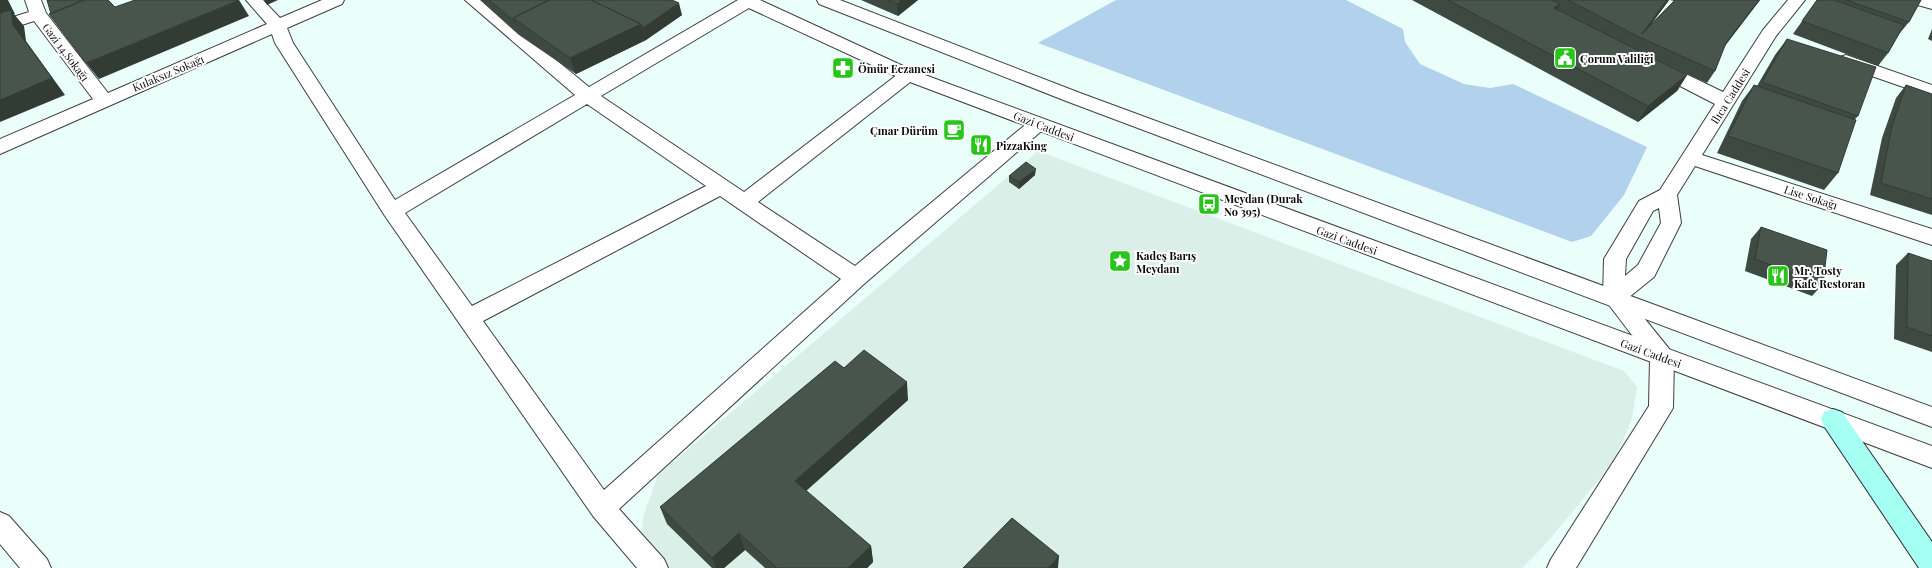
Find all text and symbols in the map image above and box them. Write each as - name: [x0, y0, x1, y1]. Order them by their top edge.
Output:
- street label: Gazi 14.Sokağı: [39, 20, 93, 84]
- public building icon: Çorum Valiliği: [1552, 45, 1578, 71]
- street label: Kulaksız Sokağı: [130, 51, 206, 95]
- place label: Çorum Valiliği: [1580, 51, 1654, 66]
- pharmacy icon: Ömür Eczanesi: [830, 55, 856, 81]
- place label: Ömür Eczanesi: [858, 61, 936, 76]
- street label: Ilıca Caddesi: [1707, 65, 1753, 127]
- street label: Gazi Caddesi: [1011, 108, 1077, 144]
- cafe icon: Çınar Dürüm: [941, 117, 967, 143]
- place label: Çınar Dürüm: [870, 123, 938, 138]
- restaurant icon: PizzaKing: [968, 132, 994, 158]
- place label: PizzaKing: [996, 138, 1048, 153]
- street label: Lise Sokağı: [1782, 181, 1840, 213]
- bus stop icon: Meydan (Durak No 395): [1196, 191, 1222, 217]
- place label: Meydan (Durak No 395): [1224, 191, 1303, 219]
- street label: Gazi Caddesi: [1314, 222, 1380, 258]
- place icon: Kadeş Barış Meydanı: [1107, 248, 1133, 274]
- place label: Kadeş Barış Meydanı: [1136, 248, 1196, 276]
- restaurant icon: Mr. Tosty Kafe Restoran: [1765, 263, 1791, 289]
- place label: Mr. Tosty Kafe Restoran: [1794, 263, 1865, 291]
- street label: Gazi Caddesi: [1618, 335, 1684, 371]

